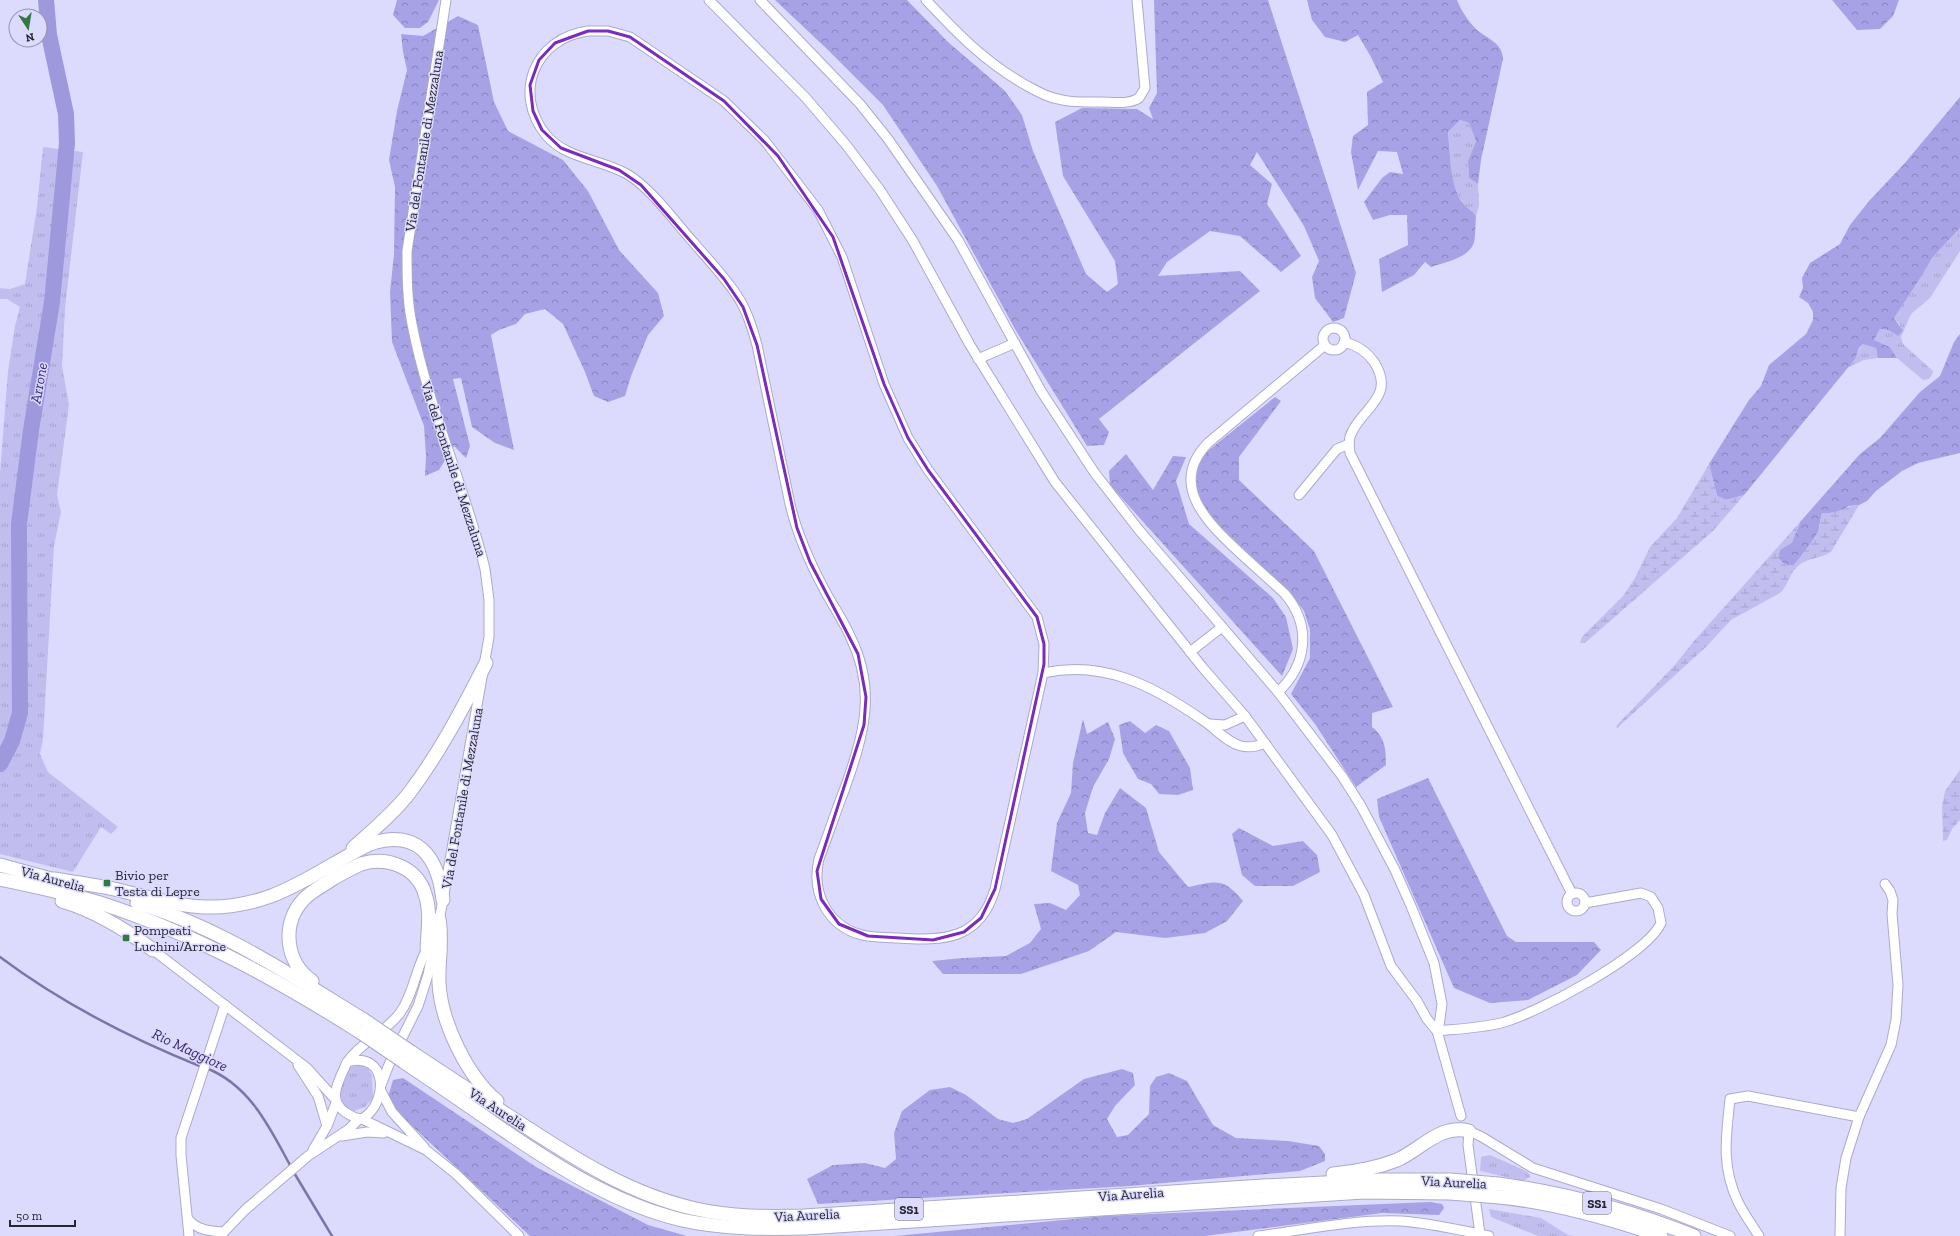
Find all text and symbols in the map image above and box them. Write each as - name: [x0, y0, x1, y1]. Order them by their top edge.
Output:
- north arrow: [8, 8, 48, 48]
- text: N: [24, 30, 35, 45]
- street label: Via del Fontanile di Mezzaluna: [402, 49, 447, 234]
- water label: Arrone: [26, 361, 51, 406]
- street label: Via del Fontanile di Mezzaluna: [417, 378, 490, 559]
- street label: Via del Fontanile di Mezzaluna: [438, 706, 487, 891]
- street label: Via Aurelia: [18, 862, 87, 896]
- place label: Bivio per Testa di Lepre: [115, 867, 200, 900]
- marker: Bivio per Testa di Lepre: [102, 878, 112, 888]
- place label: Pompeati Luchini/Arrone: [134, 922, 227, 955]
- marker: Pompeati Luchini/Arrone: [121, 933, 131, 943]
- water label: Rio Maggiore: [149, 1025, 231, 1075]
- street label: Via Aurelia: [465, 1084, 530, 1135]
- street label: Via Aurelia: [1420, 1172, 1487, 1193]
- street label: Via Aurelia: [1097, 1184, 1165, 1205]
- road number: SS1: [1583, 1192, 1611, 1214]
- road number: SS1: [895, 1198, 923, 1220]
- scale bar: [10, 1202, 75, 1228]
- street label: Via Aurelia: [773, 1205, 841, 1226]
- text: 50 m: [16, 1209, 43, 1223]

